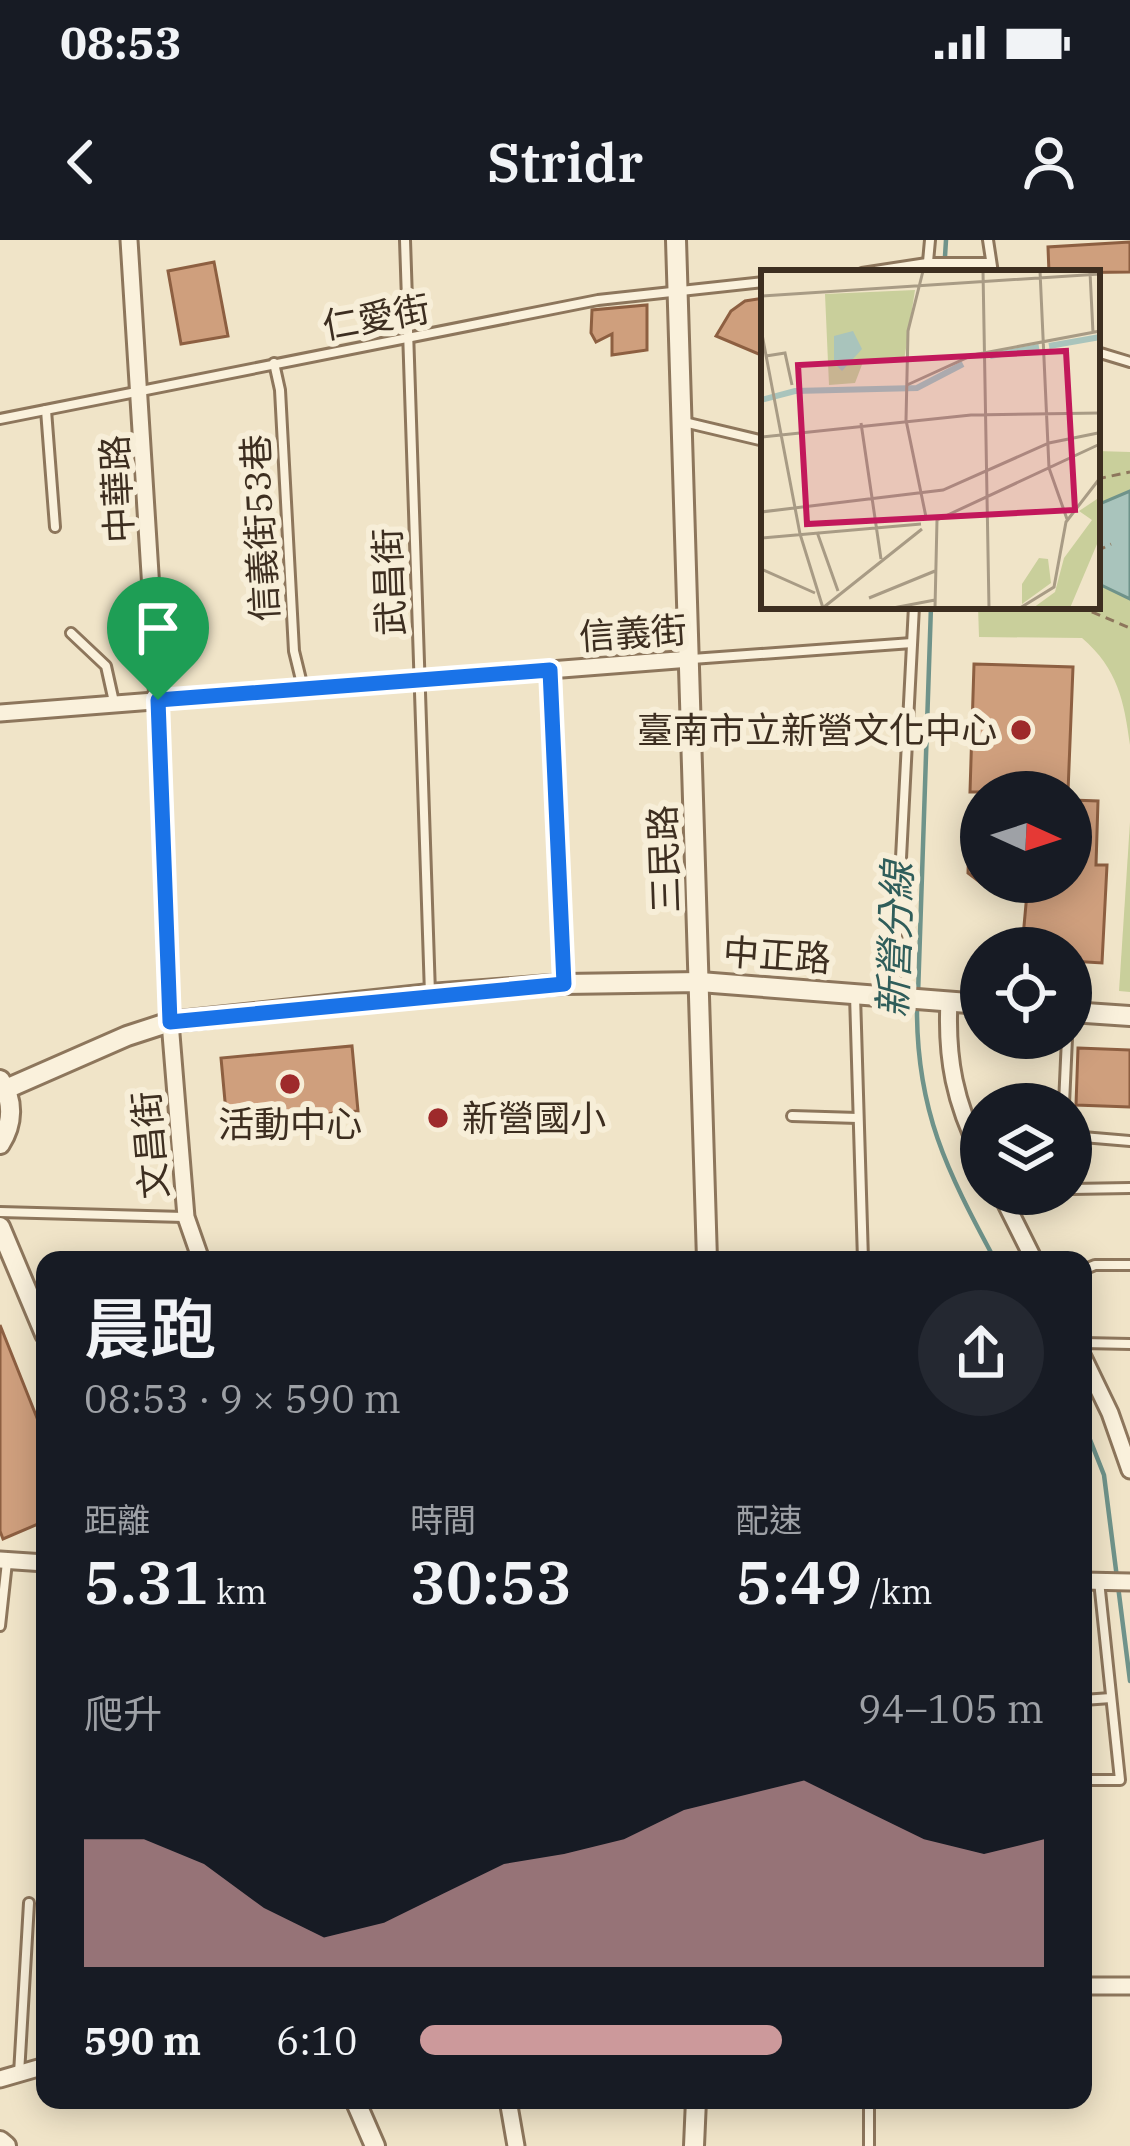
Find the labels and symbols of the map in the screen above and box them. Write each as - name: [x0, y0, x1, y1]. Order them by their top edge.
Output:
- inset map: [761, 270, 1100, 609]
- street label: 仁愛街: [319, 284, 433, 349]
- street label: 信義街53巷: [231, 433, 288, 623]
- street label: 中華路: [90, 434, 143, 544]
- street label: 武昌街: [363, 527, 414, 637]
- pin: [107, 577, 209, 700]
- street label: 信義街: [577, 605, 688, 660]
- place label: 臺南市立新營文化中心: [637, 706, 997, 753]
- marker: 臺南市立新營文化中心: [1008, 717, 1034, 743]
- north arrow: [960, 771, 1092, 903]
- street label: 三民路: [638, 804, 689, 914]
- water label: 新營分線: [866, 857, 923, 1019]
- street label: 中正路: [722, 927, 833, 982]
- marker: 活動中心: [277, 1071, 303, 1097]
- street label: 文昌街: [121, 1089, 178, 1201]
- place label: 新營國小: [462, 1094, 606, 1141]
- place label: 活動中心: [218, 1100, 362, 1147]
- marker: 新營國小: [425, 1105, 451, 1131]

